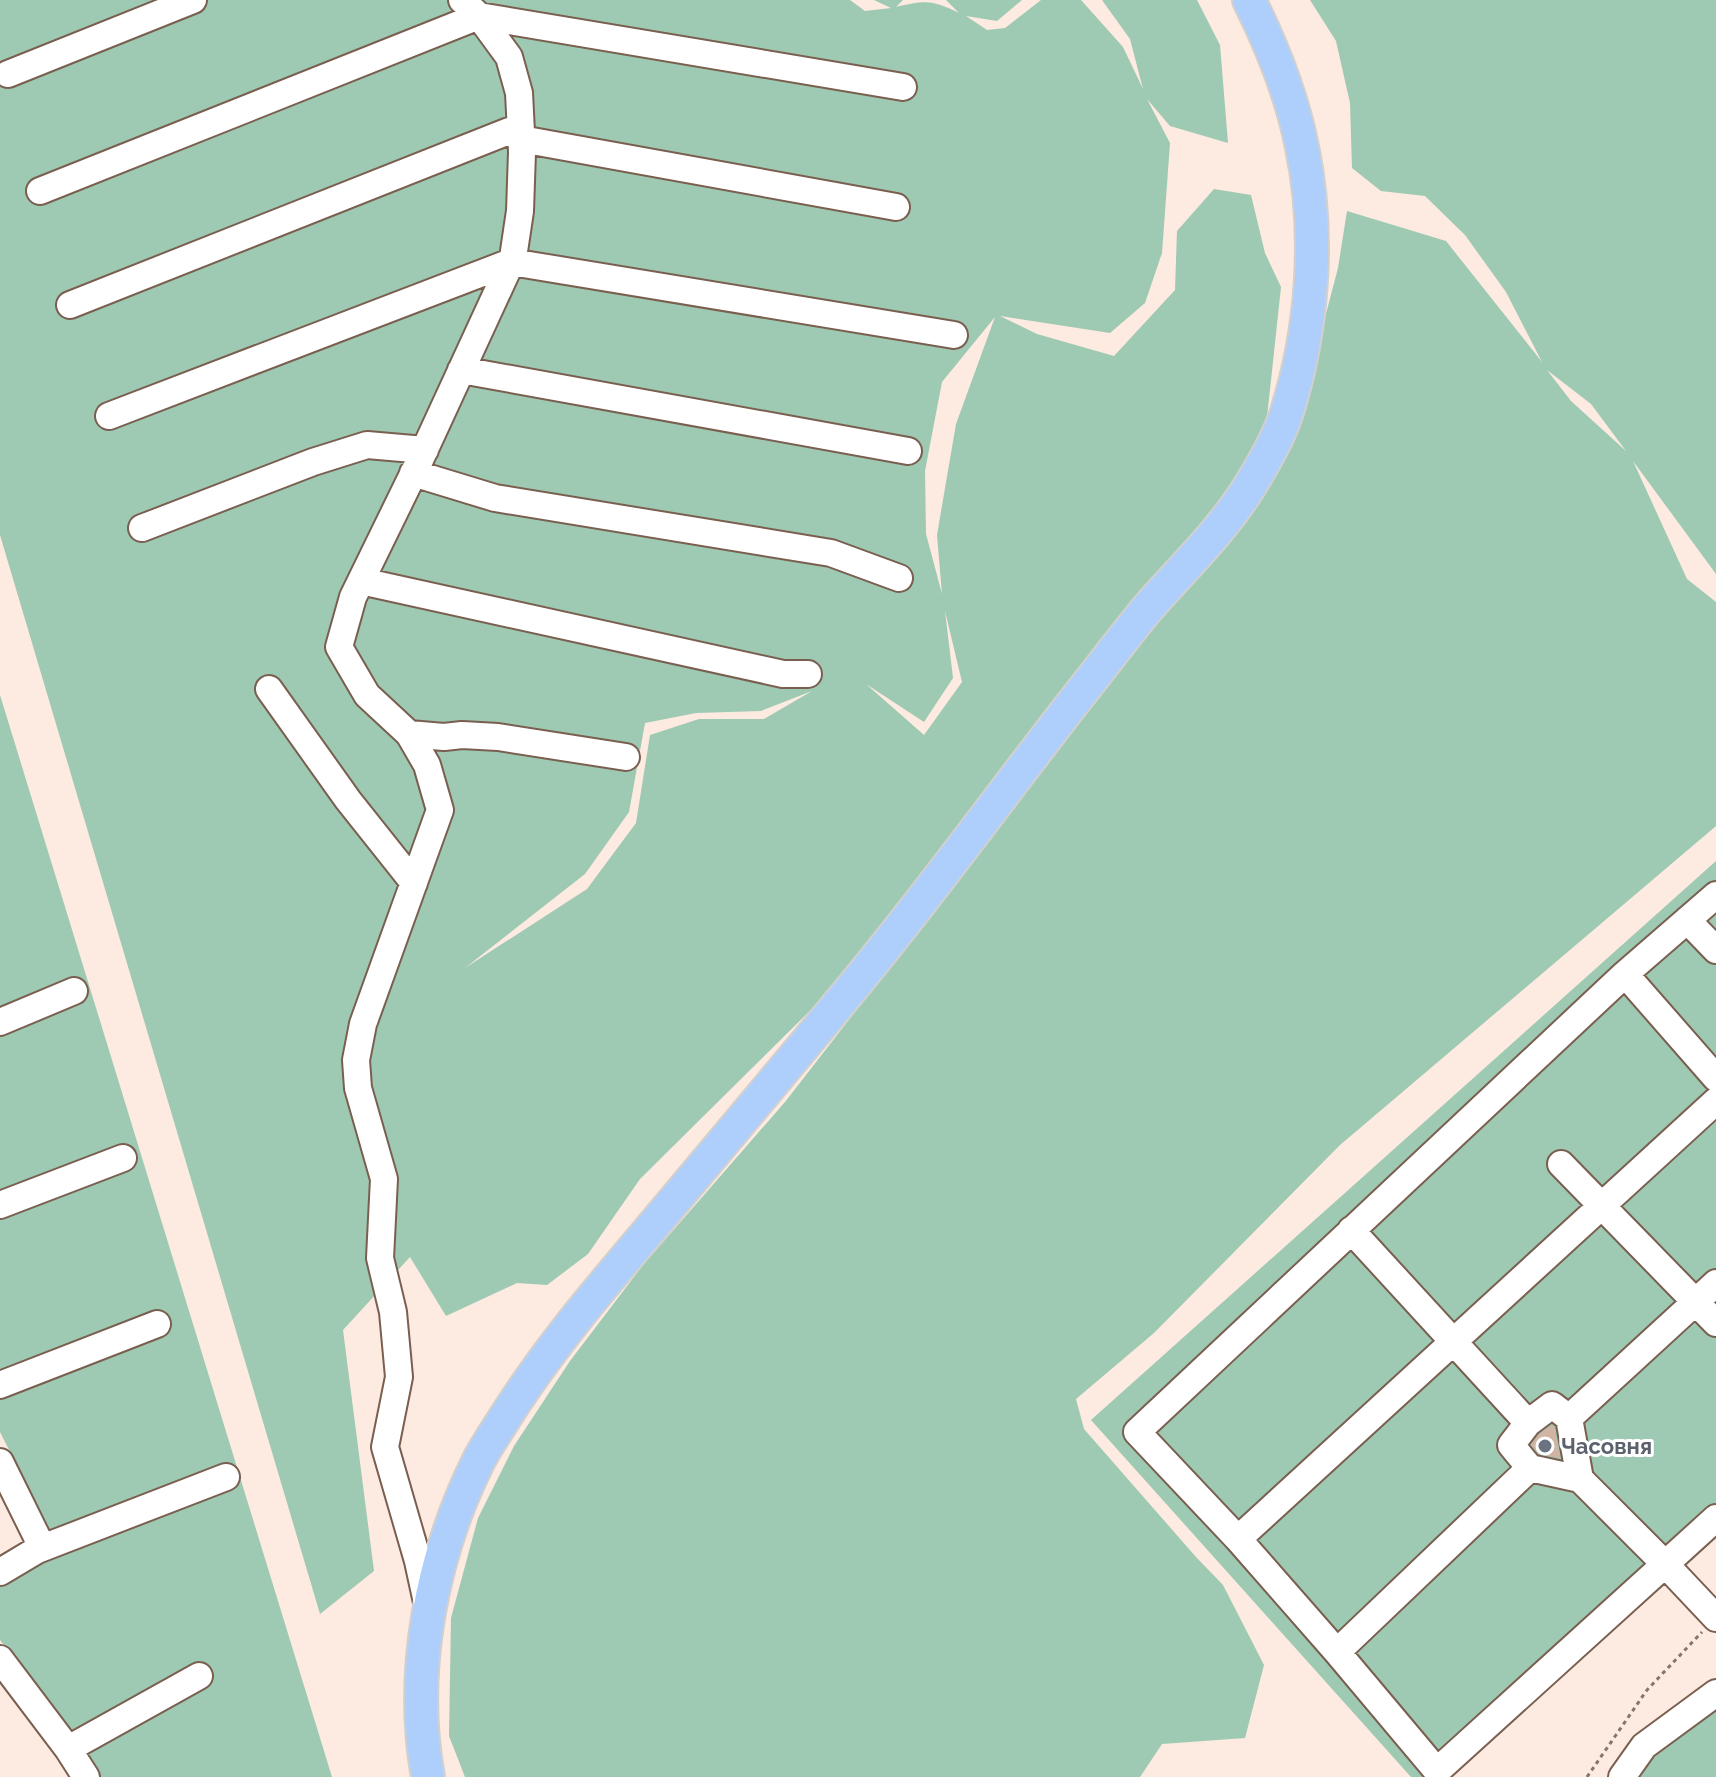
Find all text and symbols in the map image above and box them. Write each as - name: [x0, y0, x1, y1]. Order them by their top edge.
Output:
- place label: Часовня: [1561, 1433, 1652, 1459]
- marker: Часовня: [1536, 1437, 1554, 1455]

